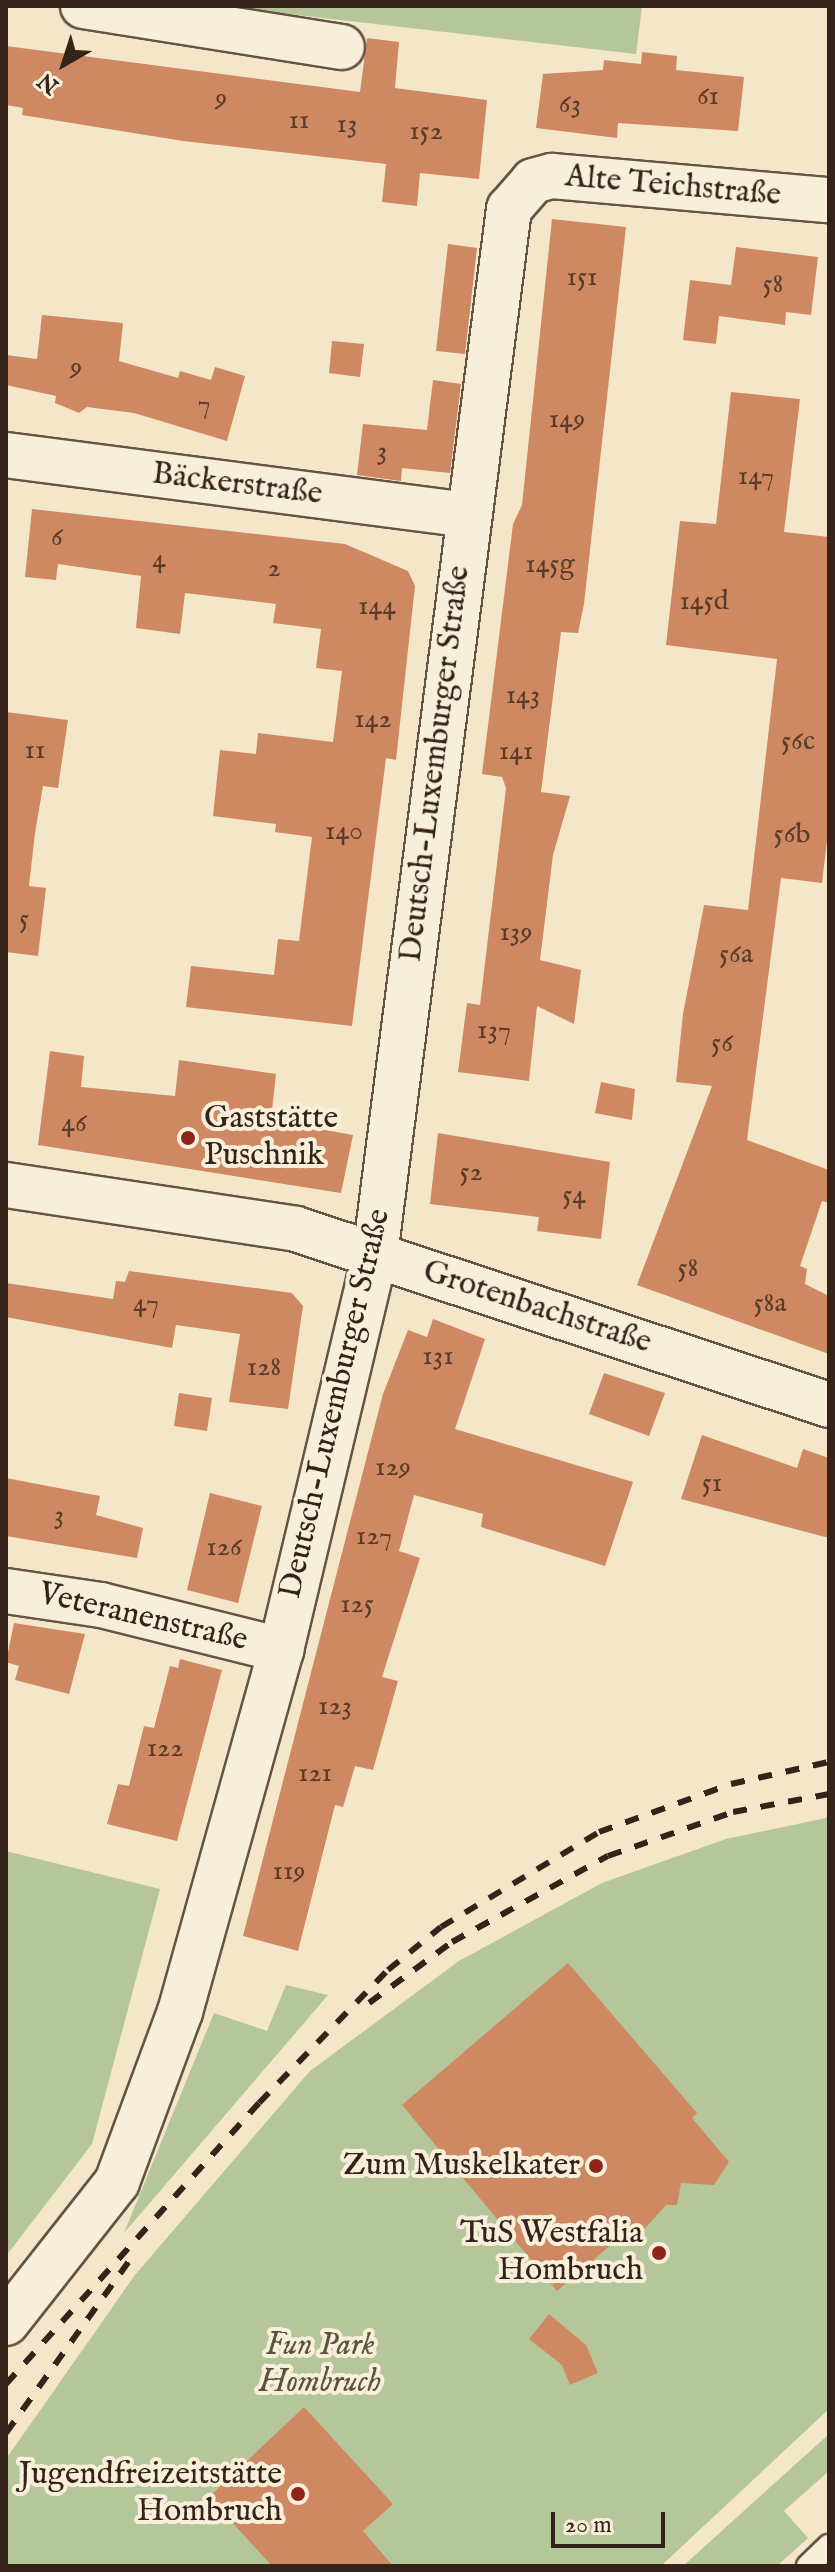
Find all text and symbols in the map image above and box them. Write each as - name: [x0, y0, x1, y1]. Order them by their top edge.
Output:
- north arrow: [24, 24, 104, 104]
- text: N: [33, 66, 65, 100]
- house number: 61: [697, 80, 719, 114]
- house number: 9: [215, 82, 227, 116]
- house number: 63: [559, 88, 581, 122]
- house number: 11: [289, 104, 309, 138]
- house number: 13: [337, 108, 357, 142]
- house number: 152: [409, 115, 443, 149]
- street label: Alte Teichstraße: [564, 158, 782, 216]
- house number: 151: [566, 261, 598, 295]
- house number: 58: [762, 268, 784, 302]
- house number: 9: [70, 351, 82, 385]
- house number: 7: [197, 388, 211, 422]
- house number: 149: [549, 403, 585, 437]
- house number: 3: [377, 435, 387, 469]
- street label: Bäckerstraße: [150, 456, 324, 514]
- house number: 147: [738, 460, 774, 494]
- house number: 6: [51, 521, 63, 555]
- house number: 4: [152, 543, 166, 577]
- house number: 145g: [525, 548, 575, 582]
- house number: 2: [267, 552, 281, 586]
- street label: Deutsch-Luxemburger Straße: [393, 564, 479, 964]
- house number: 145d: [679, 585, 729, 619]
- house number: 144: [358, 590, 396, 624]
- house number: 143: [506, 679, 540, 713]
- house number: 142: [354, 703, 392, 737]
- house number: 56c: [781, 725, 815, 759]
- house number: 11: [25, 734, 45, 768]
- house number: 141: [499, 735, 533, 769]
- house number: 140: [325, 815, 363, 849]
- house number: 56b: [774, 818, 810, 852]
- house number: 5: [19, 903, 29, 937]
- house number: 139: [499, 916, 533, 950]
- house number: 56a: [719, 938, 753, 972]
- house number: 137: [477, 1014, 511, 1048]
- house number: 56: [711, 1027, 733, 1061]
- place label: Gaststätte Puschnik: [204, 1101, 338, 1176]
- house number: 46: [61, 1107, 87, 1141]
- marker: Gaststätte Puschnik: [179, 1129, 197, 1147]
- house number: 52: [459, 1156, 483, 1190]
- house number: 54: [562, 1179, 586, 1213]
- street label: Deutsch-Luxemburger Straße: [272, 1205, 400, 1603]
- house number: 58: [677, 1252, 699, 1286]
- street label: Grotenbachstraße: [418, 1253, 656, 1363]
- house number: 47: [133, 1287, 159, 1321]
- house number: 58a: [753, 1287, 787, 1321]
- house number: 131: [422, 1340, 454, 1374]
- house number: 128: [247, 1351, 281, 1385]
- house number: 129: [375, 1451, 411, 1485]
- house number: 51: [702, 1467, 722, 1501]
- house number: 3: [54, 1499, 64, 1533]
- house number: 127: [356, 1520, 392, 1554]
- house number: 126: [206, 1531, 242, 1565]
- street label: Veteranenstraße: [35, 1575, 251, 1661]
- house number: 125: [340, 1588, 374, 1622]
- house number: 123: [318, 1690, 352, 1724]
- house number: 122: [147, 1732, 183, 1766]
- house number: 121: [298, 1757, 332, 1791]
- house number: 119: [272, 1855, 306, 1889]
- place label: Zum Muskelkater: [343, 2147, 580, 2185]
- marker: Zum Muskelkater: [587, 2157, 605, 2175]
- place label: TuS Westfalia Hombruch: [460, 2216, 643, 2291]
- marker: TuS Westfalia Hombruch: [650, 2244, 668, 2262]
- park label: Fun Park Hombruch: [259, 2328, 381, 2403]
- place label: Jugendfreizeitstätte Hombruch: [19, 2457, 282, 2532]
- marker: Jugendfreizeitstätte Hombruch: [289, 2485, 307, 2503]
- scale bar: [555, 2496, 669, 2546]
- text: 20 m: [565, 2510, 612, 2541]

